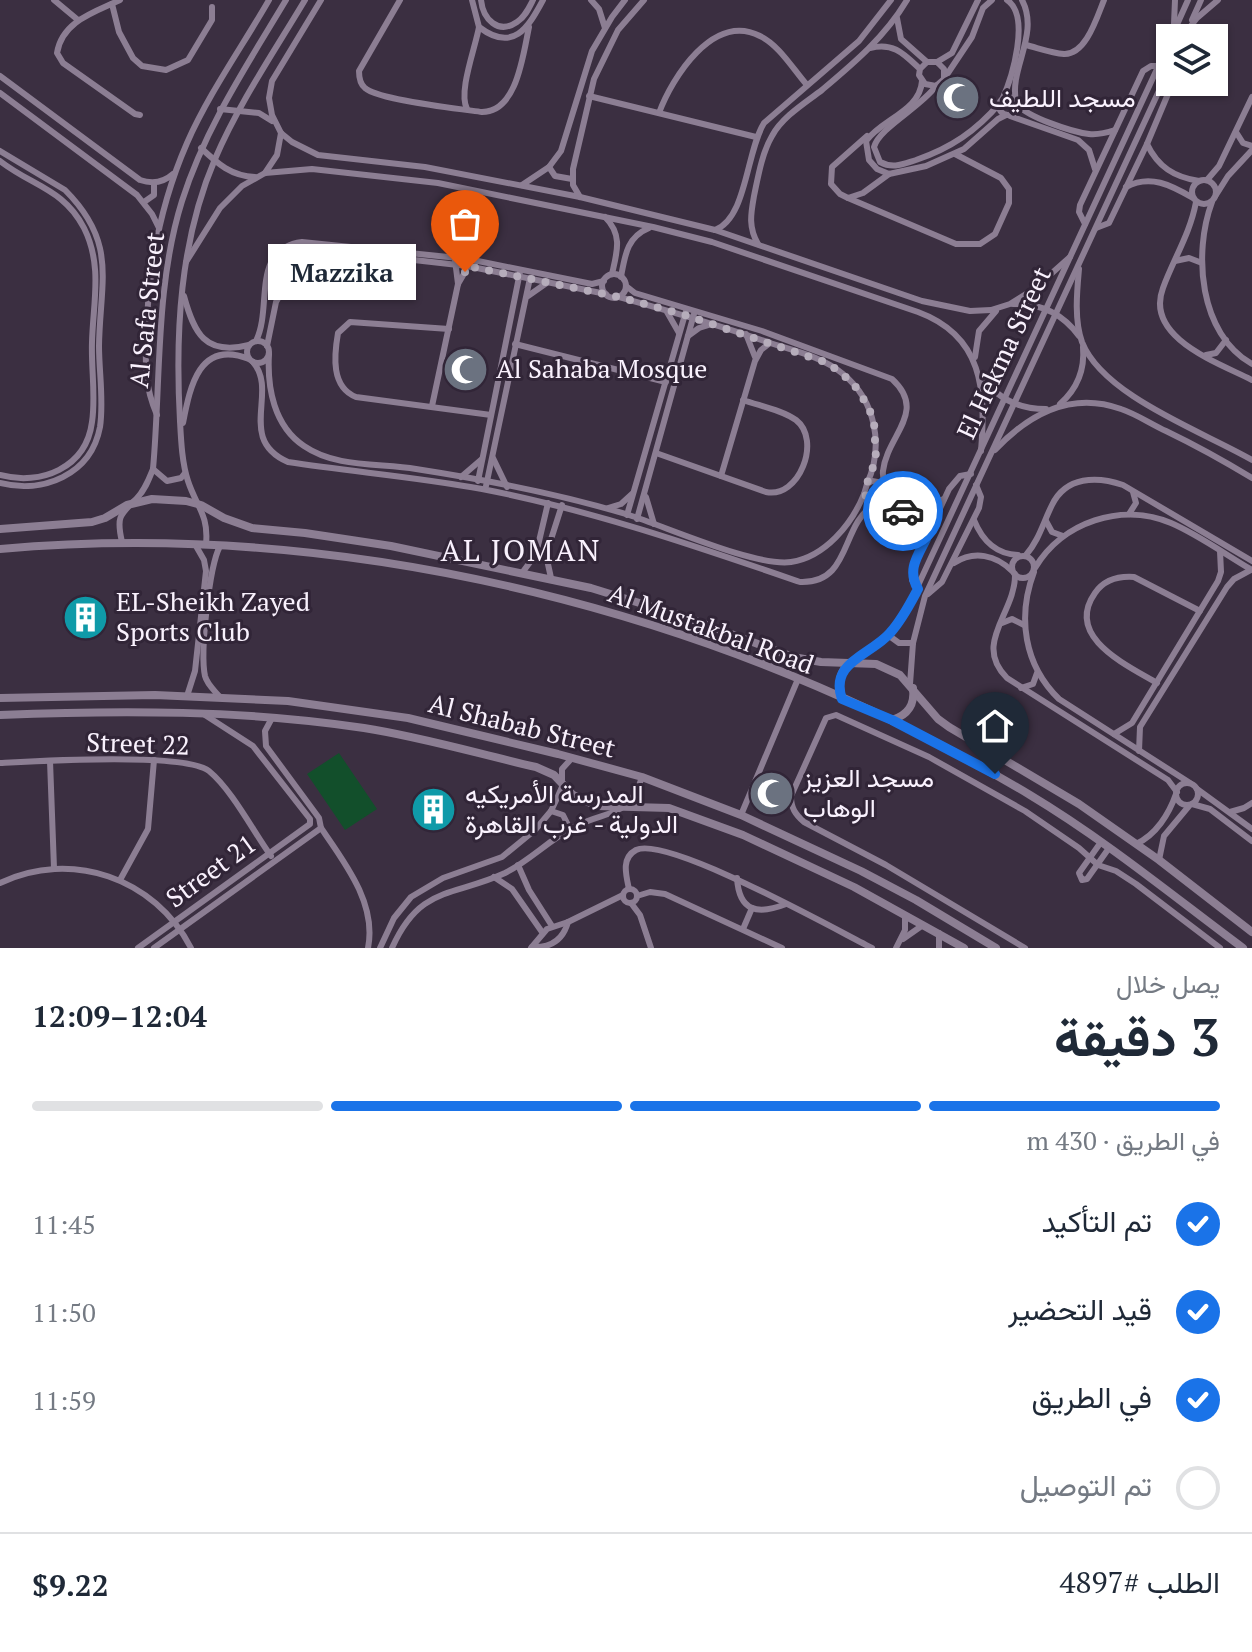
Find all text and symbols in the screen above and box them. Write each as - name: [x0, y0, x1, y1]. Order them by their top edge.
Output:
- map controls: [1156, 24, 1228, 96]
- button: layers: [1156, 24, 1228, 96]
- mosque icon: مسجد اللطيف: [934, 74, 982, 122]
- place label: مسجد اللطيف: [989, 80, 1136, 114]
- pin: [431, 190, 499, 272]
- icon: bag: [443, 202, 487, 246]
- street label: Al Safa Street: [121, 230, 171, 390]
- callout: Mazzika: [269, 244, 417, 300]
- text: Mazzika: [290, 255, 394, 289]
- street label: El Hekma Street: [948, 261, 1058, 444]
- mosque icon: Al Sahaba Mosque: [441, 345, 489, 393]
- place label: Al Sahaba Mosque: [496, 351, 707, 385]
- courier: [863, 471, 943, 551]
- icon: car: [881, 489, 925, 533]
- district label: AL JOMAN: [440, 530, 602, 570]
- street label: Al Mustakbal Road: [604, 575, 819, 681]
- place label: EL-Sheikh Zayed Sports Club: [116, 584, 310, 648]
- building icon: EL-Sheikh Zayed Sports Club: [61, 593, 109, 641]
- street label: Al Shabab Street: [425, 685, 620, 765]
- pin: [961, 692, 1029, 774]
- icon: home: [973, 704, 1017, 748]
- street label: Street 22: [86, 724, 190, 762]
- place label: مسجد العزيز الوهاب: [802, 760, 934, 824]
- mosque icon: مسجد العزيز الوهاب: [748, 769, 796, 817]
- place label: المدرسة الأمريكيه الدولية - غرب القاهرة: [465, 776, 678, 840]
- building icon: المدرسة الأمريكيه الدولية - غرب القاهرة: [410, 785, 458, 833]
- street label: Street 21: [159, 826, 262, 914]
- text: يصل خلال: [1116, 966, 1220, 1000]
- text: 12:04–12:09: [32, 996, 207, 1036]
- text: 3 دقيقة: [1054, 1002, 1220, 1071]
- text: في الطريق · 430 m: [1026, 1123, 1220, 1157]
- text: تم التأكيد: [1041, 1201, 1152, 1241]
- icon: check: [1176, 1202, 1220, 1246]
- text: 11:45: [32, 1207, 96, 1241]
- text: قيد التحضير: [1008, 1289, 1152, 1329]
- icon: check: [1176, 1290, 1220, 1334]
- text: 11:50: [32, 1295, 96, 1329]
- text: في الطريق: [1032, 1377, 1152, 1417]
- icon: check: [1176, 1378, 1220, 1422]
- text: 11:59: [32, 1383, 96, 1417]
- text: تم التوصيل: [1020, 1465, 1152, 1505]
- text: الطلب #4897: [1059, 1562, 1220, 1602]
- text: $9.22: [32, 1565, 109, 1605]

